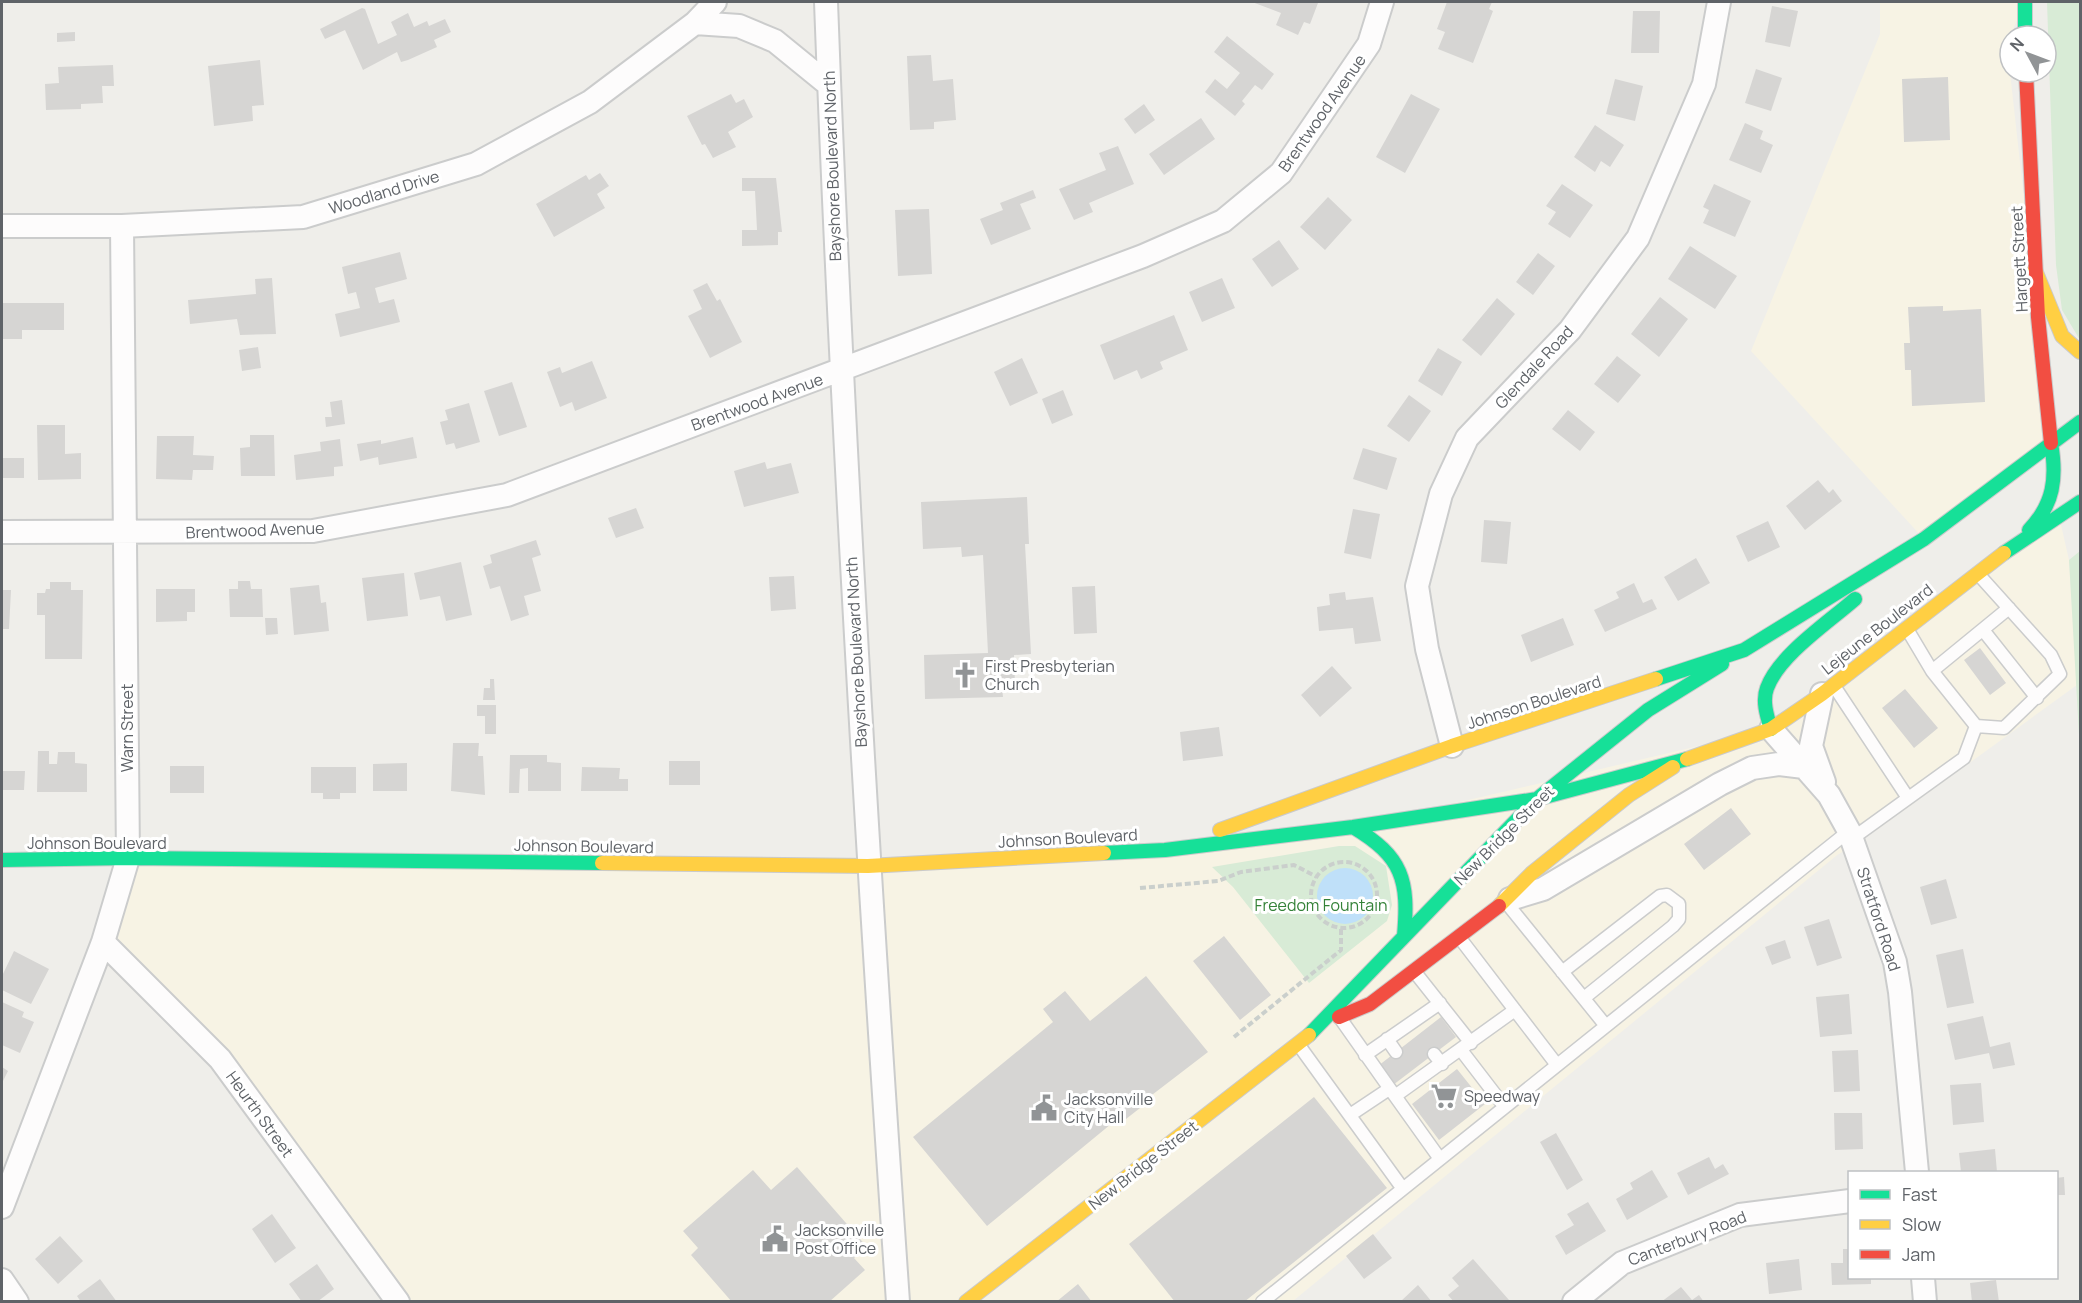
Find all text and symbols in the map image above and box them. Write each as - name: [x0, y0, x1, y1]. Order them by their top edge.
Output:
- north arrow: [1998, 24, 2058, 84]
- text: N: [2005, 33, 2029, 56]
- street label: Brentwood Avenue: [1273, 50, 1371, 176]
- street label: Bayshore Boulevard North: [818, 70, 846, 262]
- street label: Woodland Drive: [326, 165, 442, 219]
- street label: Hargett Street: [2005, 205, 2033, 313]
- street label: Glendale Road: [1490, 321, 1578, 413]
- street label: Brentwood Avenue: [688, 368, 826, 436]
- street label: Brentwood Avenue: [185, 517, 325, 543]
- street label: Bayshore Boulevard North: [840, 556, 872, 748]
- street label: Lejeune Boulevard: [1817, 579, 1937, 679]
- place label: First Presbyterian Church: [985, 655, 1115, 695]
- church icon: First Presbyterian Church: [950, 660, 980, 690]
- street label: Johnson Boulevard: [1464, 670, 1604, 734]
- street label: Warn Street: [116, 684, 138, 772]
- street label: New Bridge Street: [1449, 780, 1559, 890]
- street label: Johnson Boulevard: [998, 823, 1138, 853]
- street label: Johnson Boulevard: [27, 832, 167, 854]
- street label: Johnson Boulevard: [514, 834, 654, 858]
- street label: Stratford Road: [1852, 864, 1906, 974]
- park label: Freedom Fountain: [1255, 894, 1387, 916]
- street label: Heurth Street: [221, 1066, 299, 1162]
- supermarket icon: Speedway: [1429, 1081, 1459, 1111]
- place label: Speedway: [1464, 1085, 1541, 1107]
- place label: Jacksonville City Hall: [1064, 1088, 1153, 1128]
- public building icon: Jacksonville City Hall: [1029, 1093, 1059, 1123]
- street label: New Bridge Street: [1084, 1115, 1202, 1215]
- legend: [1848, 1171, 2058, 1279]
- text: Fast: [1902, 1182, 1937, 1206]
- street label: Canterbury Road: [1625, 1205, 1749, 1271]
- text: Slow: [1902, 1212, 1942, 1236]
- place label: Jacksonville Post Office: [795, 1219, 884, 1259]
- public building icon: Jacksonville Post Office: [760, 1224, 790, 1254]
- text: Jam: [1902, 1242, 1936, 1266]

